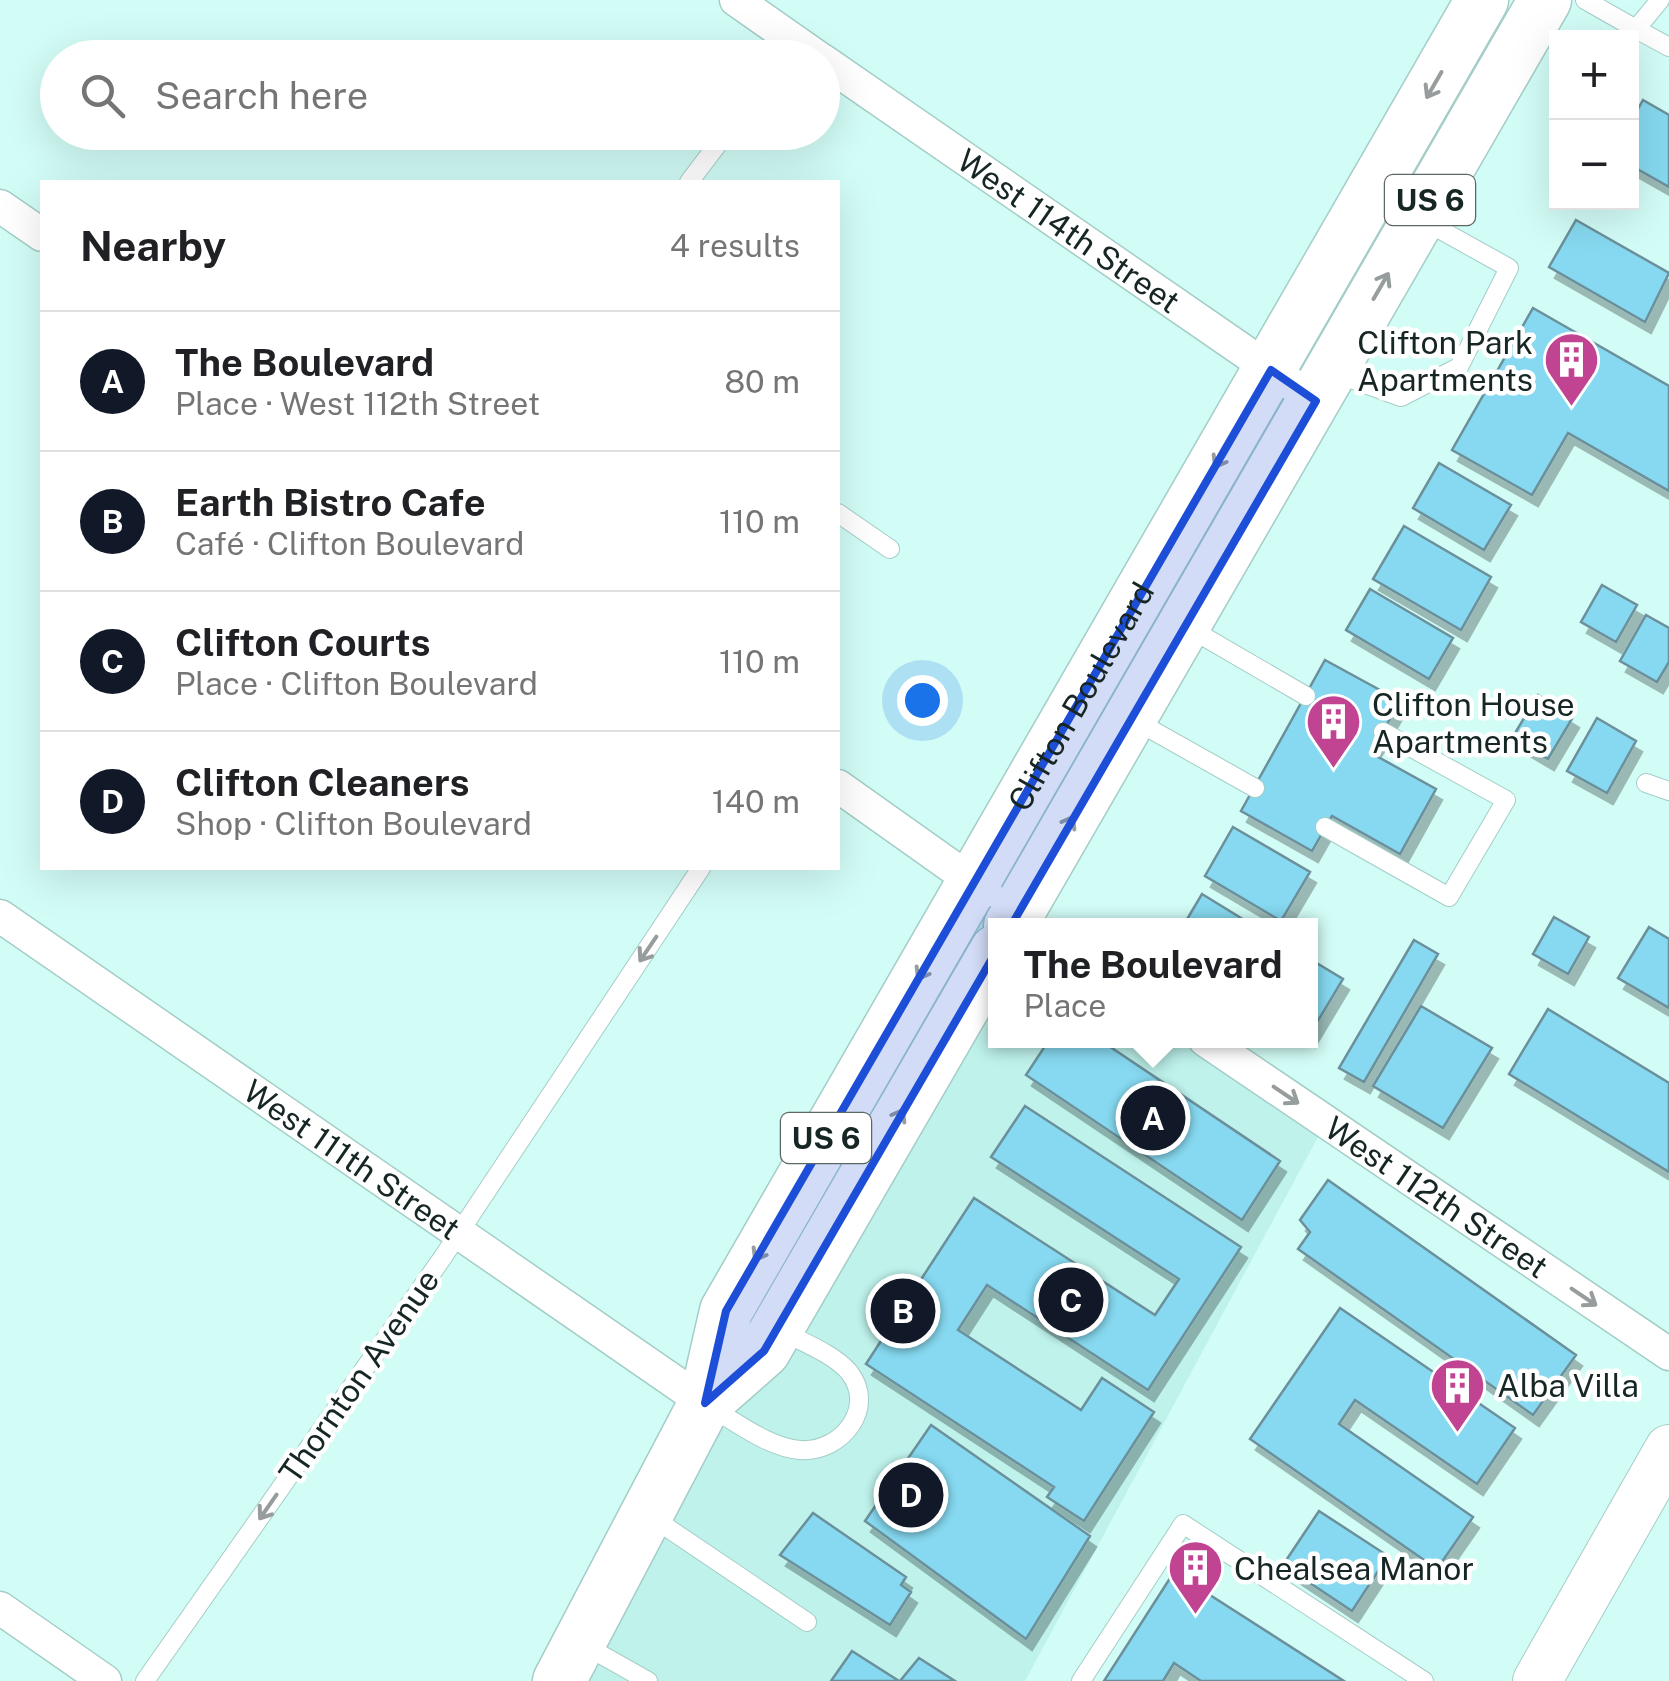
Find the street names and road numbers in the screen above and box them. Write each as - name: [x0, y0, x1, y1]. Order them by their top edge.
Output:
- street label: West 114th Street: [951, 141, 1187, 320]
- road number: US 6: [1385, 175, 1475, 225]
- street label: Clifton Boulevard: [1000, 575, 1161, 817]
- street label: West 111th Street: [237, 1072, 467, 1247]
- street label: West 112th Street: [1319, 1109, 1555, 1285]
- road number: US 6: [781, 1113, 871, 1163]
- street label: Thornton Avenue: [272, 1262, 446, 1490]

